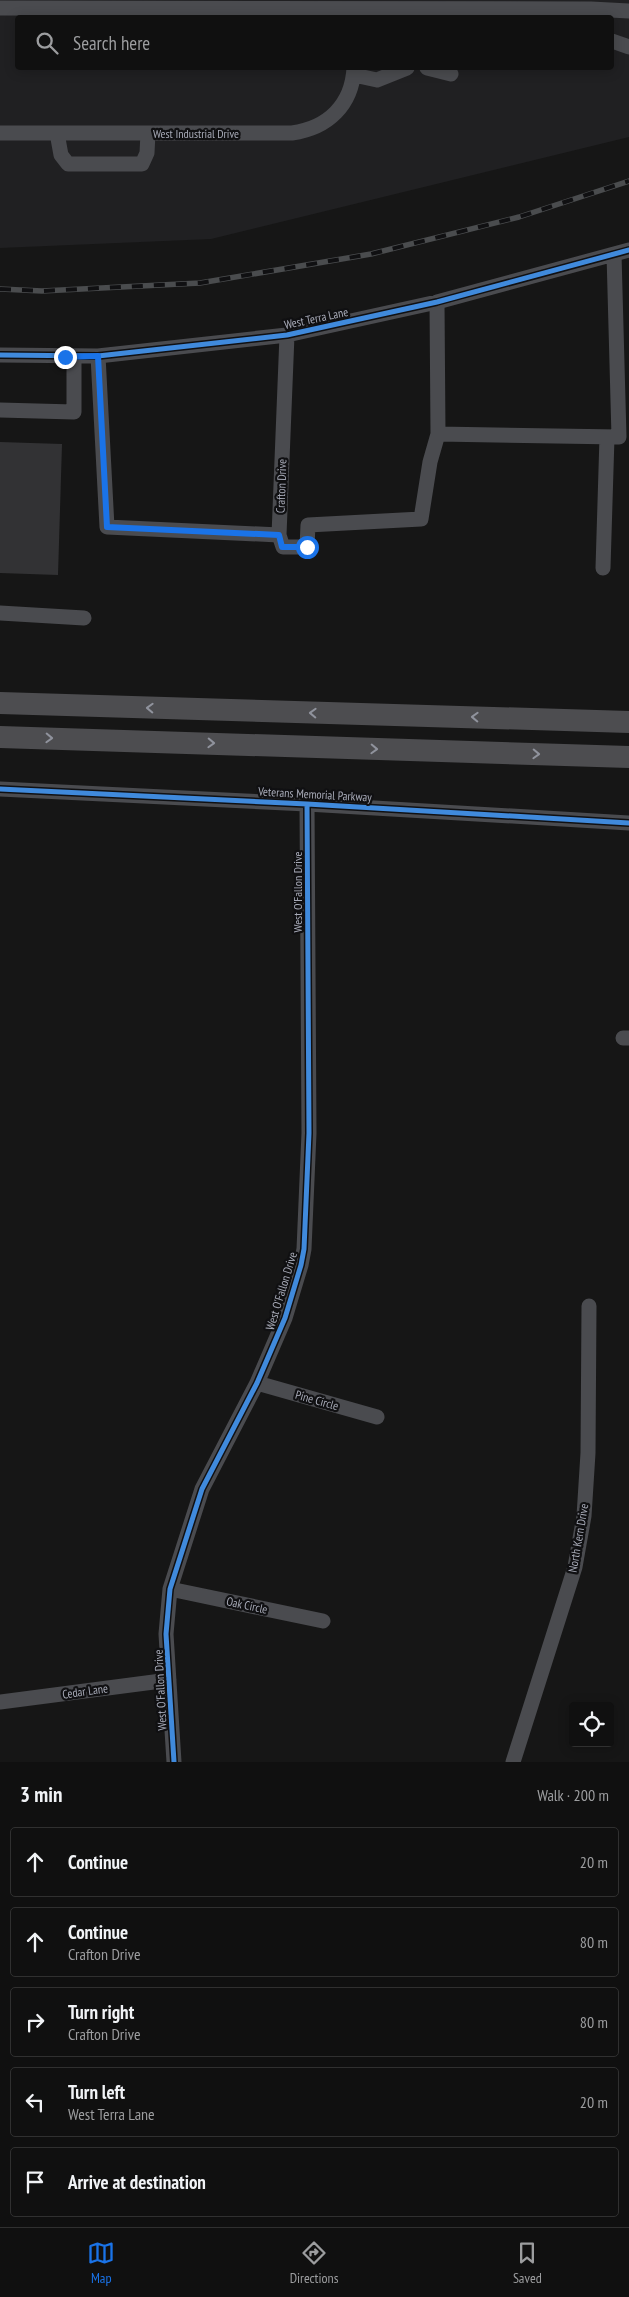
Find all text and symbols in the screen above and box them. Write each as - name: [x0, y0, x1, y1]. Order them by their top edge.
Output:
- search box: [15, 15, 614, 70]
- icon: search: [33, 29, 61, 57]
- text: Search here: [73, 31, 150, 55]
- street label: West Industrial Drive: [153, 126, 239, 141]
- street label: West Terra Lane: [283, 304, 349, 332]
- route end: [54, 346, 77, 369]
- street label: Crafton Drive: [273, 459, 289, 513]
- route start: [296, 536, 319, 559]
- one-way arrow: [146, 703, 154, 713]
- one-way arrow: [309, 708, 317, 719]
- one-way arrow: [471, 712, 479, 723]
- one-way arrow: [45, 733, 53, 743]
- one-way arrow: [207, 738, 215, 749]
- one-way arrow: [370, 743, 378, 754]
- one-way arrow: [532, 748, 540, 759]
- street label: Veterans Memorial Parkway: [257, 783, 373, 804]
- street label: West O'Fallon Drive: [290, 851, 305, 933]
- street label: West O'Fallon Drive: [262, 1250, 300, 1332]
- street label: Pine Circle: [294, 1387, 340, 1413]
- street label: North Kern Drive: [565, 1502, 591, 1574]
- street label: Oak Circle: [225, 1593, 269, 1617]
- street label: West O'Fallon Drive: [150, 1649, 170, 1731]
- street label: Cedar Lane: [61, 1680, 109, 1702]
- map controls: [569, 1702, 614, 1747]
- button: locate: [569, 1702, 614, 1747]
- text: 3 min: [20, 1781, 62, 1808]
- text: Walk · 200 m: [537, 1785, 609, 1805]
- icon: ahead: [21, 1848, 49, 1876]
- text: Continue: [68, 1850, 128, 1874]
- text: 20 m: [580, 1852, 608, 1872]
- text: Continue: [68, 1920, 128, 1944]
- icon: ahead: [21, 1928, 49, 1956]
- text: 80 m: [580, 1932, 608, 1952]
- text: Crafton Drive: [68, 1944, 141, 1964]
- text: Turn right: [68, 2000, 134, 2024]
- icon: right: [21, 2008, 49, 2036]
- text: 80 m: [580, 2012, 608, 2032]
- text: Crafton Drive: [68, 2024, 141, 2044]
- text: Turn left: [68, 2080, 125, 2104]
- icon: left: [21, 2088, 49, 2116]
- text: 20 m: [580, 2092, 608, 2112]
- text: West Terra Lane: [68, 2104, 155, 2124]
- icon: arrive: [21, 2168, 49, 2196]
- text: Arrive at destination: [68, 2170, 206, 2194]
- tab: Map: [87, 2239, 115, 2287]
- tab: Directions: [290, 2239, 338, 2287]
- tab: Saved: [513, 2239, 542, 2287]

